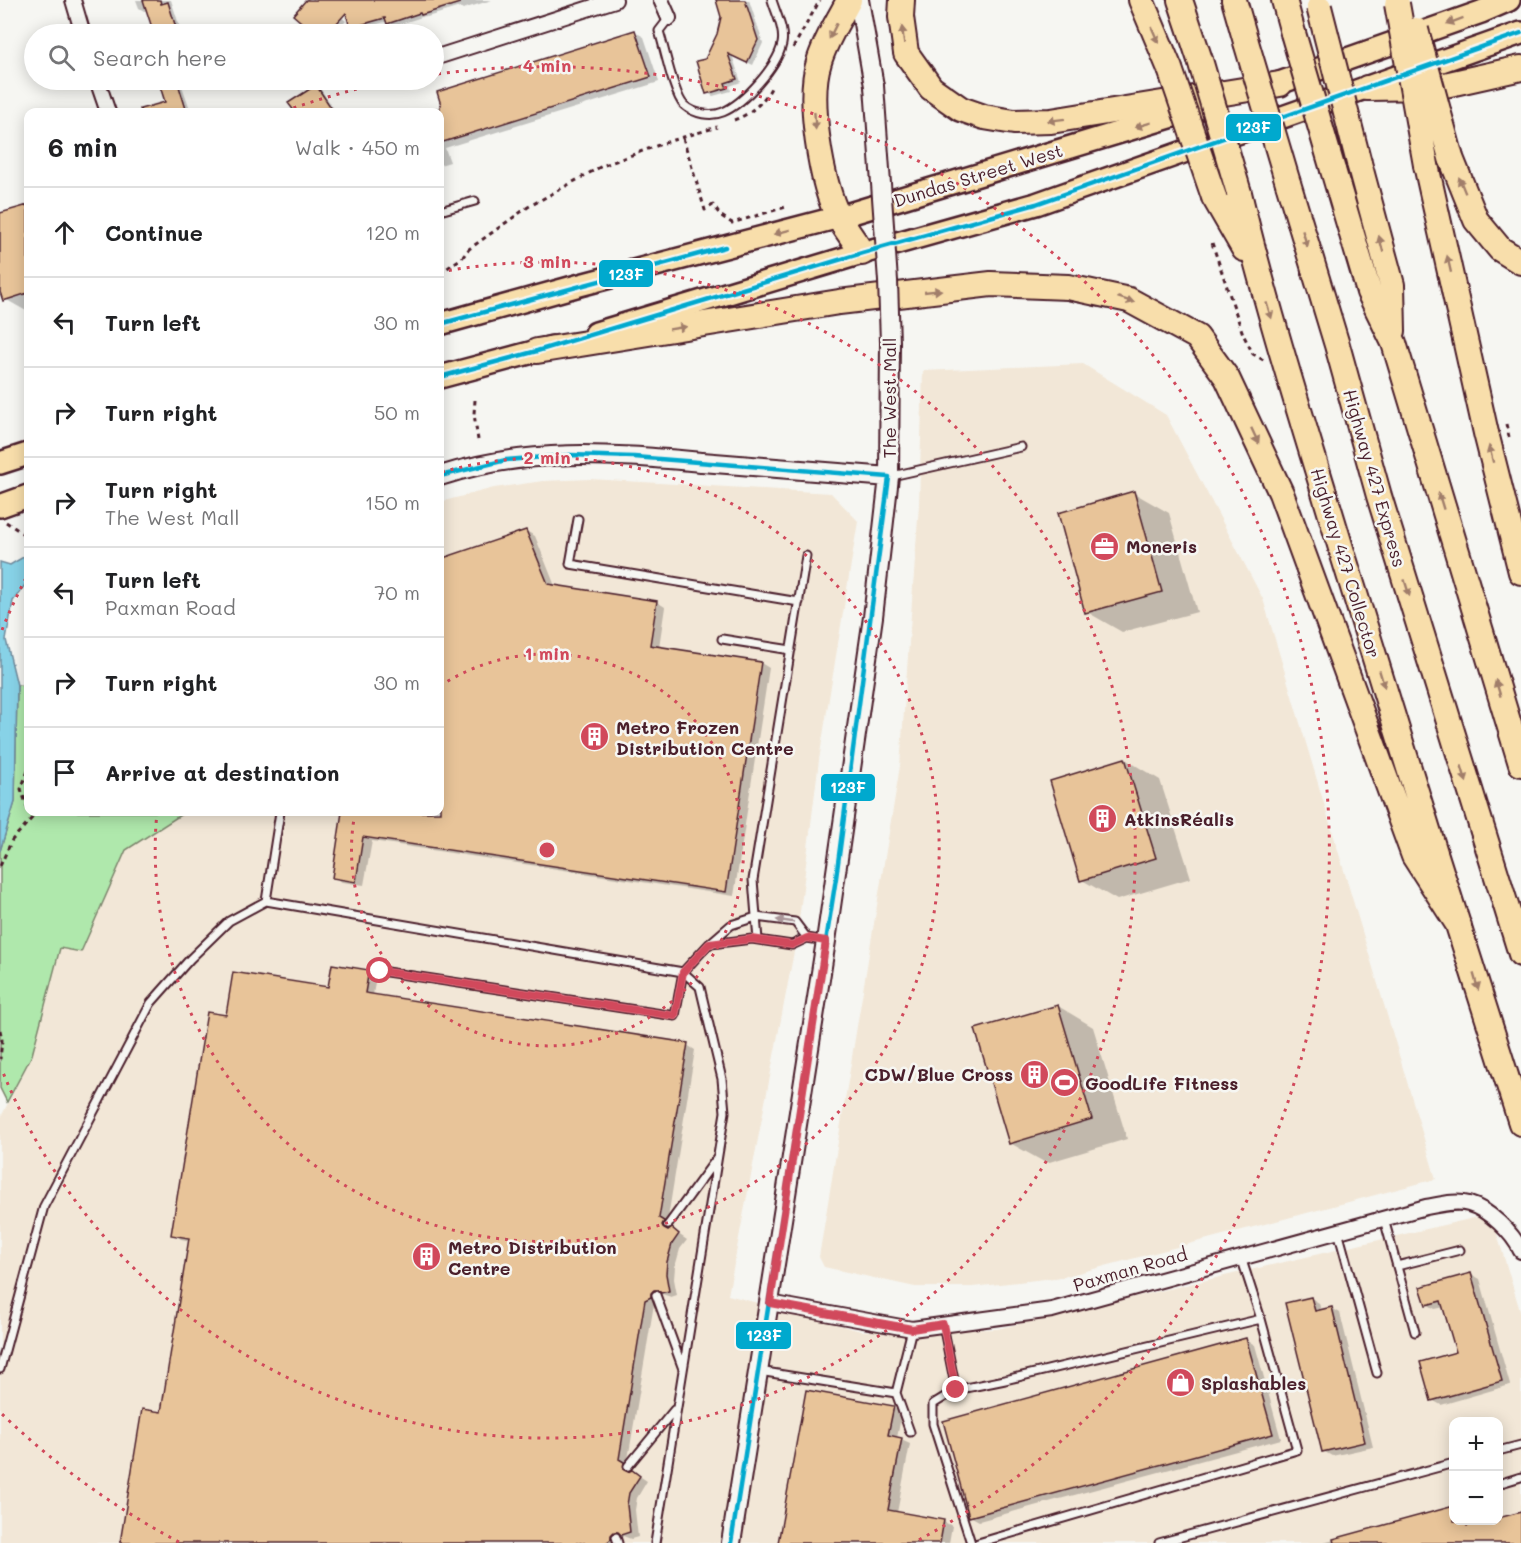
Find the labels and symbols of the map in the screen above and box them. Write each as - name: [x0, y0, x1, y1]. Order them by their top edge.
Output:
- one-way arrow: [1446, 17, 1464, 27]
- one-way arrow: [829, 23, 838, 40]
- one-way arrow: [899, 25, 908, 44]
- one-way arrow: [1151, 26, 1160, 43]
- text: 4 min: [523, 53, 571, 77]
- one-way arrow: [811, 111, 820, 130]
- line badge: 123F: [1225, 113, 1282, 142]
- one-way arrow: [1047, 115, 1066, 124]
- text: 123F: [1235, 116, 1271, 137]
- one-way arrow: [1134, 121, 1152, 130]
- street label: Dundas Street West: [890, 138, 1066, 212]
- one-way arrow: [1457, 176, 1466, 194]
- one-way arrow: [773, 227, 791, 237]
- one-way arrow: [1301, 230, 1310, 248]
- one-way arrow: [1375, 235, 1385, 253]
- text: 3 min: [523, 249, 571, 273]
- one-way arrow: [1443, 254, 1453, 273]
- line badge: 123F: [598, 259, 654, 288]
- text: 123F: [608, 263, 644, 284]
- one-way arrow: [924, 286, 943, 296]
- one-way arrow: [1117, 296, 1135, 306]
- one-way arrow: [1265, 302, 1274, 320]
- one-way arrow: [668, 323, 687, 332]
- street label: The West Mall: [877, 337, 901, 459]
- street label: Highway 427 Express: [1338, 386, 1412, 570]
- one-way arrow: [1250, 427, 1259, 444]
- text: 2 min: [523, 445, 571, 469]
- one-way arrow: [1486, 445, 1495, 463]
- street label: Highway 427 Collector: [1306, 465, 1386, 661]
- one-way arrow: [1436, 492, 1445, 510]
- office icon: Moneris: [1089, 530, 1121, 562]
- place label: Moneris: [1126, 534, 1197, 558]
- one-way arrow: [1403, 579, 1412, 597]
- text: 1 min: [524, 641, 570, 665]
- one-way arrow: [1378, 670, 1387, 688]
- one-way arrow: [1493, 679, 1502, 697]
- place label: Metro Frozen Distribution Centre: [616, 715, 794, 760]
- building icon: Metro Frozen Distribution Centre: [579, 721, 611, 753]
- one-way arrow: [1460, 765, 1470, 783]
- line badge: 123F: [820, 773, 876, 802]
- text: 123F: [830, 776, 866, 797]
- building icon: AtkinsRéalis: [1087, 803, 1119, 835]
- place label: AtkinsRéalis: [1124, 807, 1234, 831]
- centre of rings: [537, 840, 557, 860]
- one-way arrow: [776, 917, 795, 926]
- route start: [366, 957, 392, 983]
- one-way arrow: [1472, 973, 1481, 991]
- building icon: CDW/Blue Cross: [1018, 1058, 1050, 1090]
- place label: CDW/Blue Cross: [865, 1062, 1013, 1086]
- sports icon: GoodLife Fitness: [1048, 1067, 1080, 1099]
- place label: GoodLife Fitness: [1085, 1071, 1238, 1095]
- place label: Metro Distribution Centre: [448, 1235, 617, 1280]
- building icon: Metro Distribution Centre: [411, 1241, 443, 1273]
- street label: Paxman Road: [1070, 1241, 1190, 1297]
- line badge: 123F: [735, 1321, 792, 1350]
- text: 123F: [746, 1324, 782, 1345]
- shop icon: Splashables: [1164, 1367, 1196, 1399]
- place label: Splashables: [1201, 1371, 1306, 1395]
- route end: [942, 1376, 968, 1402]

